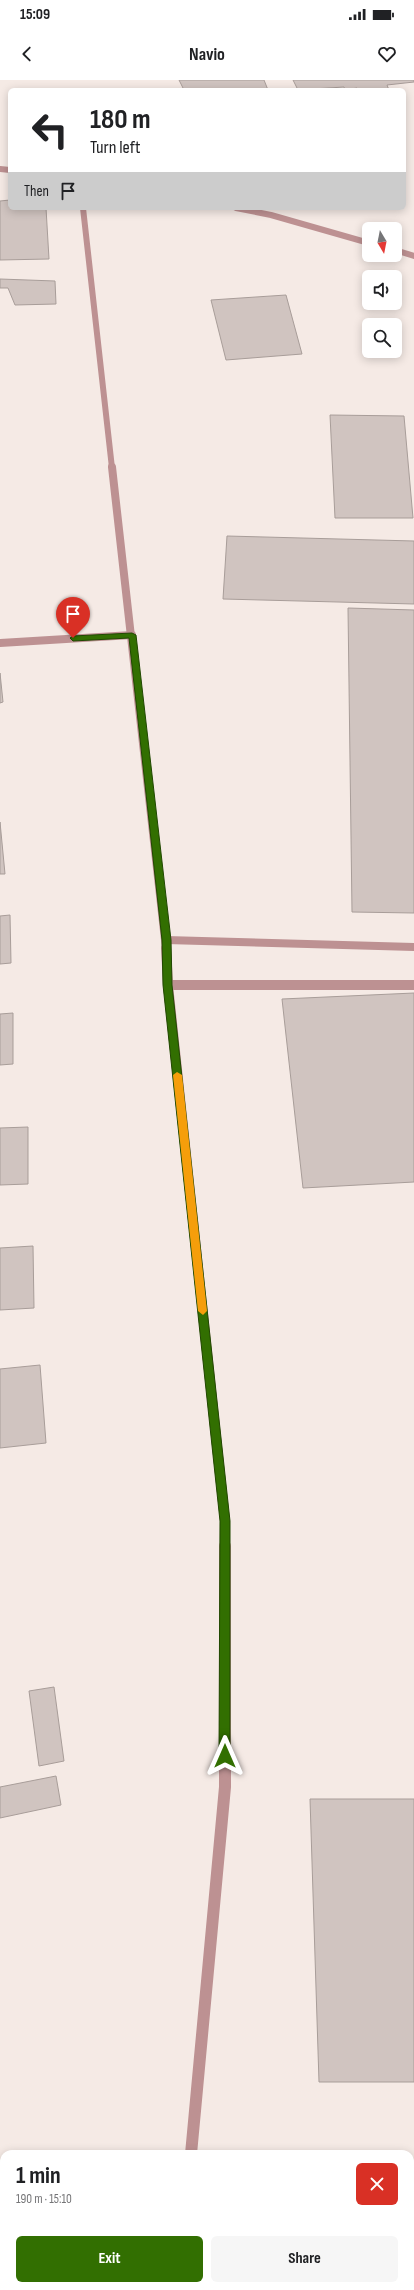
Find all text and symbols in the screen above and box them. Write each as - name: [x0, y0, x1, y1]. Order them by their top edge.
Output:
- text: 15:09: [20, 5, 50, 24]
- icon: back: [16, 43, 38, 65]
- icon: heart: [376, 43, 398, 65]
- text: Navio: [189, 44, 225, 65]
- text: 180 m: [90, 103, 150, 136]
- icon: left: [24, 104, 76, 156]
- text: Turn left: [90, 137, 141, 158]
- icon: arrive: [57, 180, 79, 202]
- text: Then: [24, 182, 49, 201]
- north arrow: [362, 222, 402, 262]
- map controls: [362, 222, 402, 358]
- button: sound: [362, 270, 402, 310]
- button: search: [362, 318, 402, 358]
- pin: [56, 597, 90, 638]
- icon: arrive: [62, 603, 84, 625]
- position arrow: [204, 1735, 246, 1777]
- text: 1 min: [16, 2161, 61, 2190]
- button: close: [356, 2163, 398, 2205]
- text: 190 m · 15:10: [16, 2191, 72, 2207]
- button: Exit: [16, 2236, 203, 2282]
- button: Share: [211, 2236, 398, 2282]

